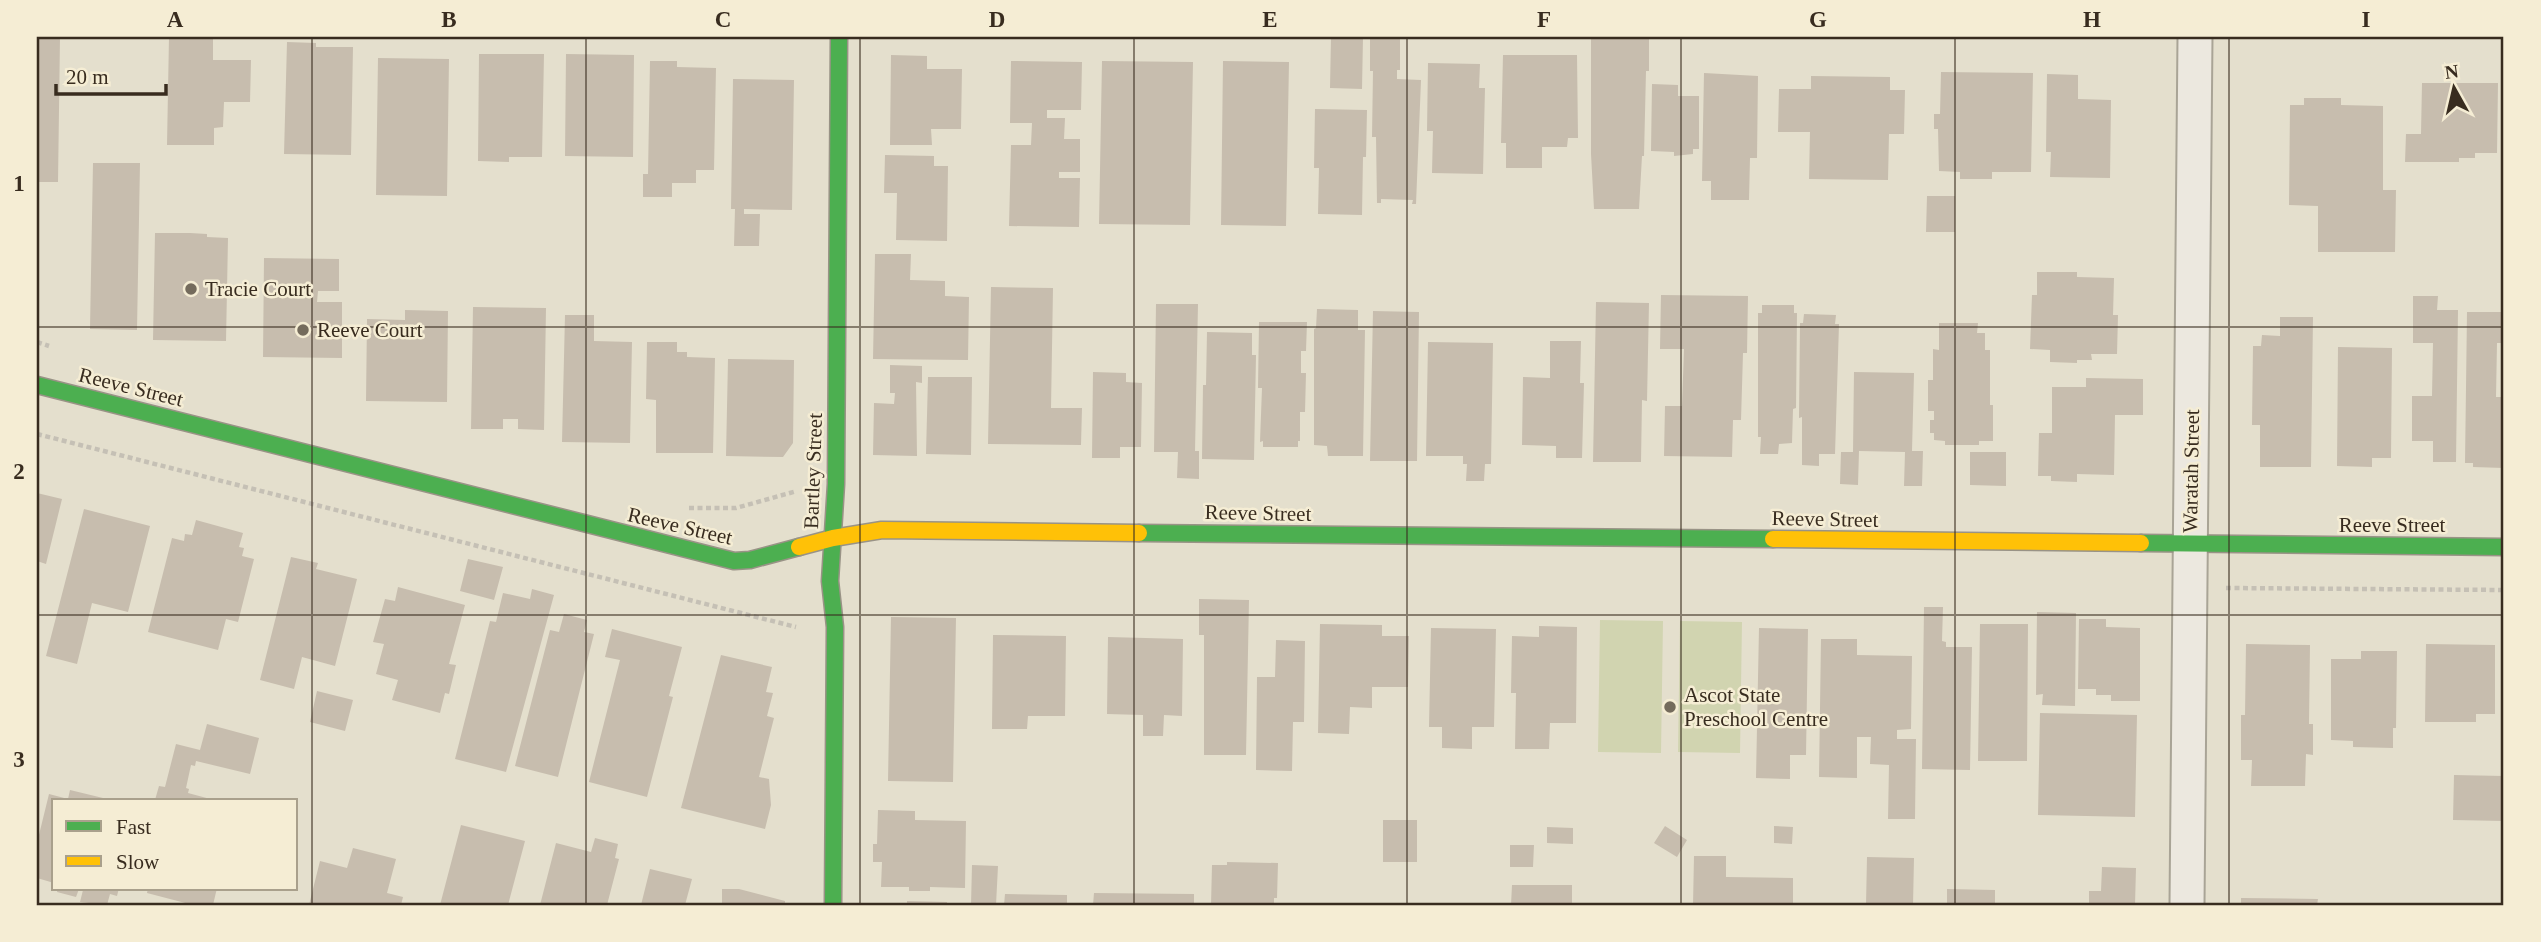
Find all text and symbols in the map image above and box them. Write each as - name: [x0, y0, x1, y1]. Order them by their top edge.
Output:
- text: A: [167, 7, 184, 32]
- text: B: [441, 7, 457, 32]
- text: C: [715, 7, 731, 32]
- text: D: [989, 7, 1005, 32]
- text: E: [1262, 7, 1278, 32]
- text: F: [1537, 7, 1551, 32]
- text: G: [1809, 7, 1827, 32]
- text: H: [2083, 7, 2101, 32]
- text: I: [2362, 7, 2371, 32]
- scale bar: [56, 52, 166, 96]
- north arrow: [2418, 52, 2488, 122]
- text: N: [2443, 60, 2460, 83]
- text: 20 m: [66, 65, 109, 89]
- text: 1: [13, 171, 25, 196]
- place label: Tracie Court: [205, 277, 311, 301]
- marker: Tracie Court: [183, 281, 199, 297]
- place label: Reeve Court: [317, 318, 423, 342]
- marker: Reeve Court: [295, 322, 311, 338]
- street label: Reeve Street: [76, 362, 186, 412]
- street label: Waratah Street: [2178, 409, 2204, 533]
- street label: Bartley Street: [799, 412, 827, 529]
- text: 2: [13, 459, 25, 484]
- street label: Reeve Street: [1204, 500, 1312, 526]
- street label: Reeve Street: [625, 502, 735, 550]
- street label: Reeve Street: [1771, 506, 1879, 532]
- street label: Reeve Street: [2339, 513, 2446, 537]
- place label: Ascot State Preschool Centre: [1684, 683, 1828, 731]
- marker: Ascot State Preschool Centre: [1662, 699, 1678, 715]
- text: 3: [13, 747, 25, 772]
- legend: [52, 799, 298, 890]
- text: Fast: [116, 815, 151, 839]
- text: Slow: [116, 850, 160, 874]

